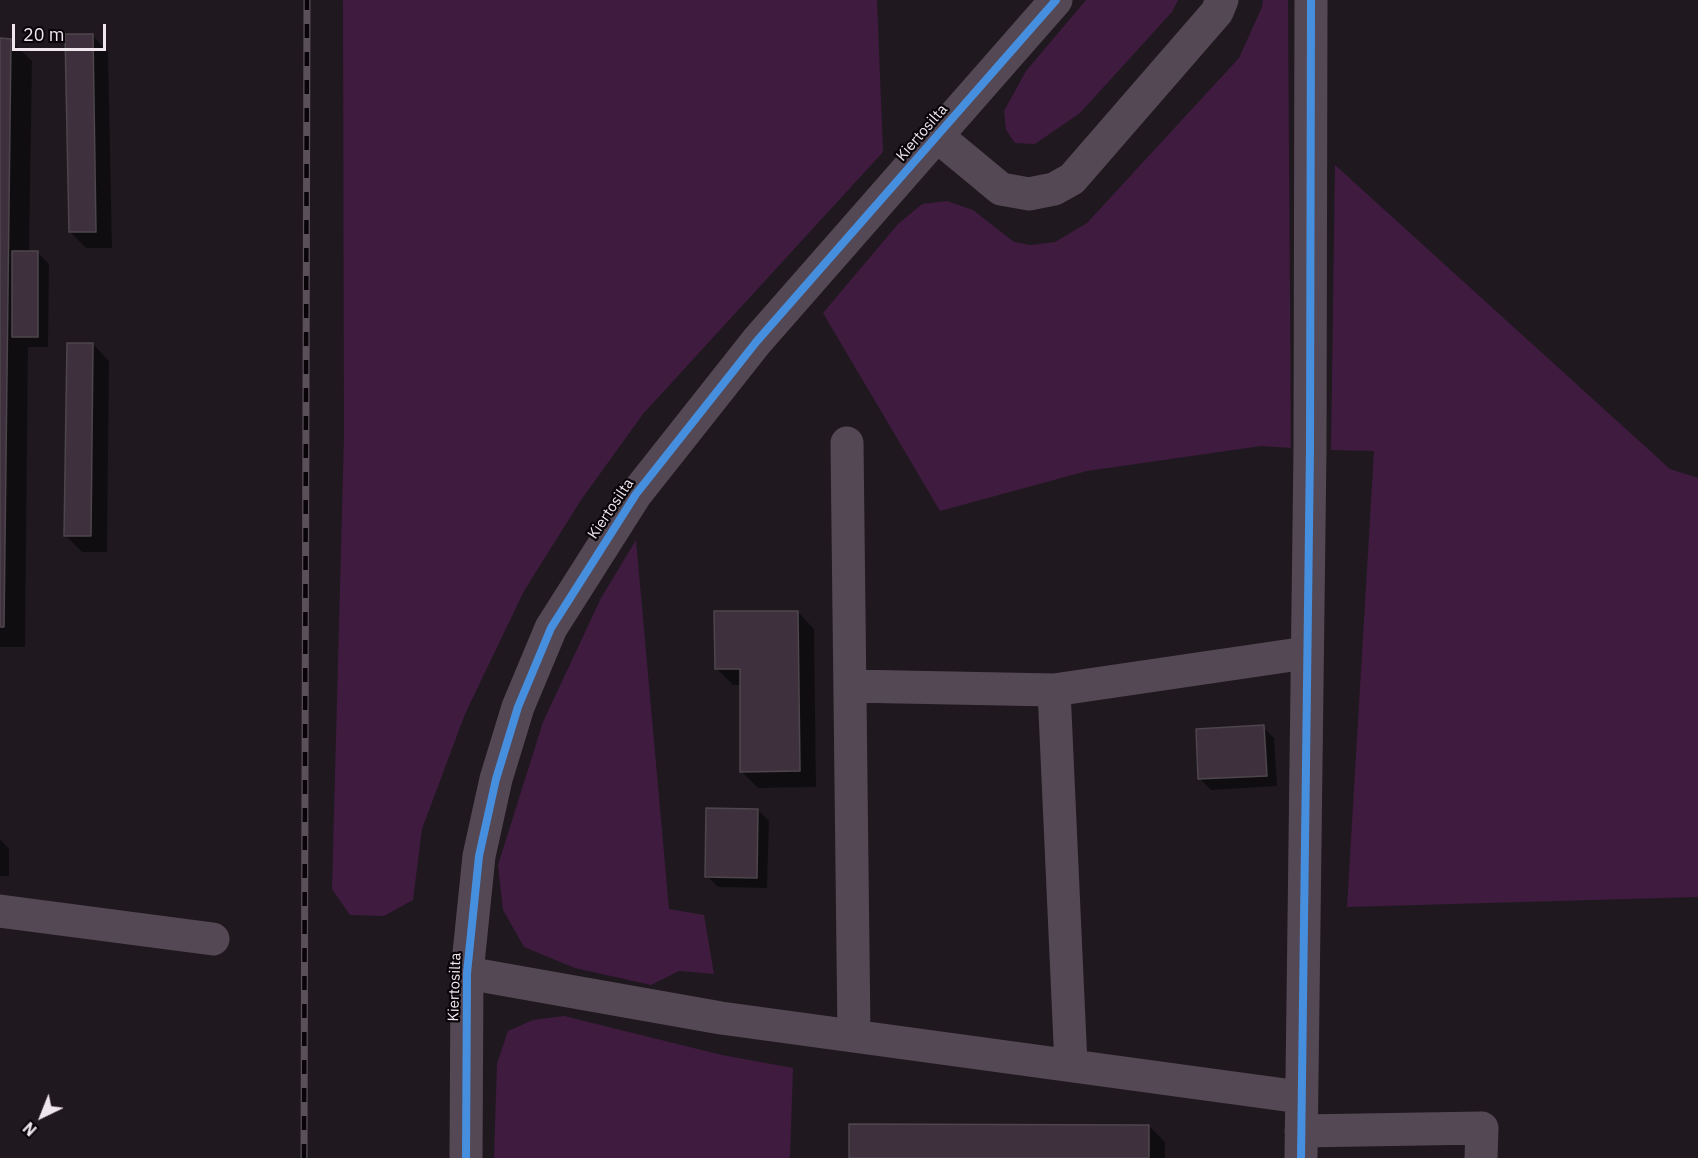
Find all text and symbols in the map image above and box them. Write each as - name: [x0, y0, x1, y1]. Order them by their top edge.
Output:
- scale bar: [15, 12, 110, 50]
- text: 20 m: [23, 23, 65, 46]
- street label: Kiertosilta: [893, 101, 951, 165]
- street label: Kiertosilta: [584, 475, 638, 543]
- street label: Kiertosilta: [445, 952, 465, 1022]
- north arrow: [12, 1086, 72, 1146]
- text: N: [19, 1118, 41, 1140]

